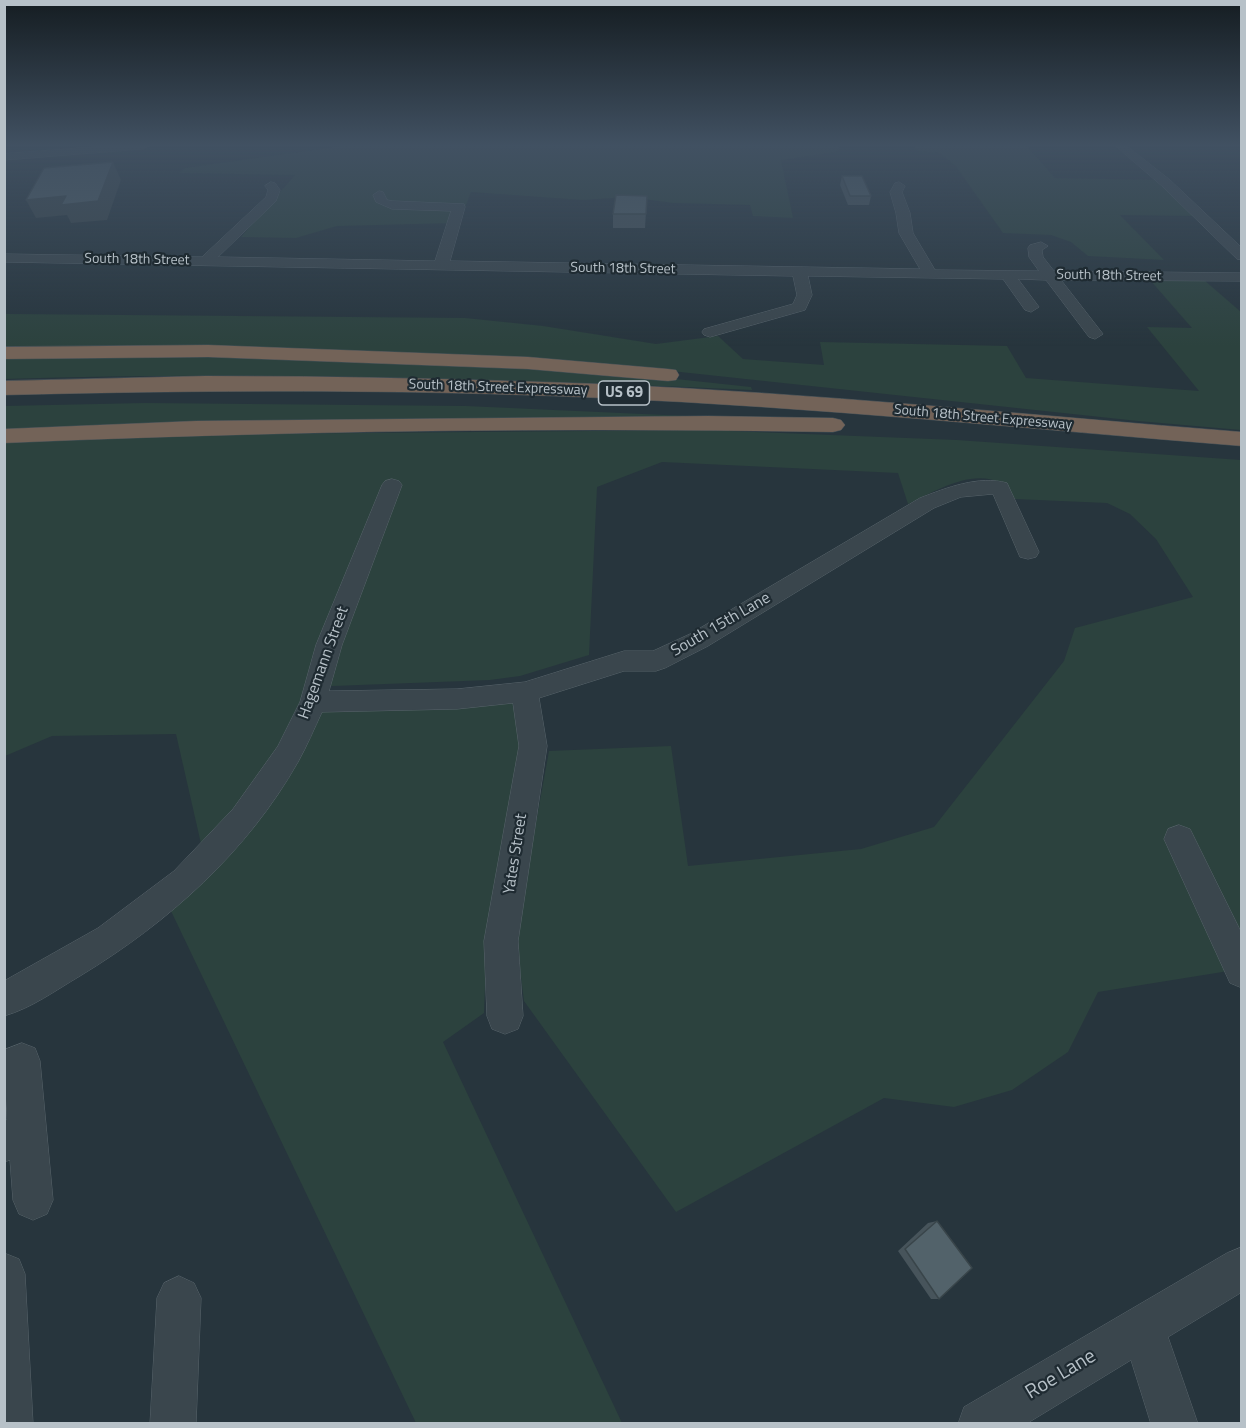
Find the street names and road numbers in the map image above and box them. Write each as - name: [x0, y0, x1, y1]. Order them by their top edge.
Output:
- street label: South 18th Street: [84, 251, 190, 269]
- street label: South 18th Street: [570, 260, 676, 278]
- street label: South 18th Street: [1056, 267, 1162, 285]
- street label: South 18th Street Expressway: [408, 376, 588, 400]
- road number: US 69: [598, 381, 650, 405]
- street label: South 18th Street Expressway: [893, 402, 1073, 434]
- street label: South 15th Lane: [668, 589, 774, 661]
- street label: Hagemann Street: [295, 604, 353, 722]
- street label: Yates Street: [500, 812, 532, 896]
- street label: Roe Lane: [1022, 1345, 1100, 1405]

